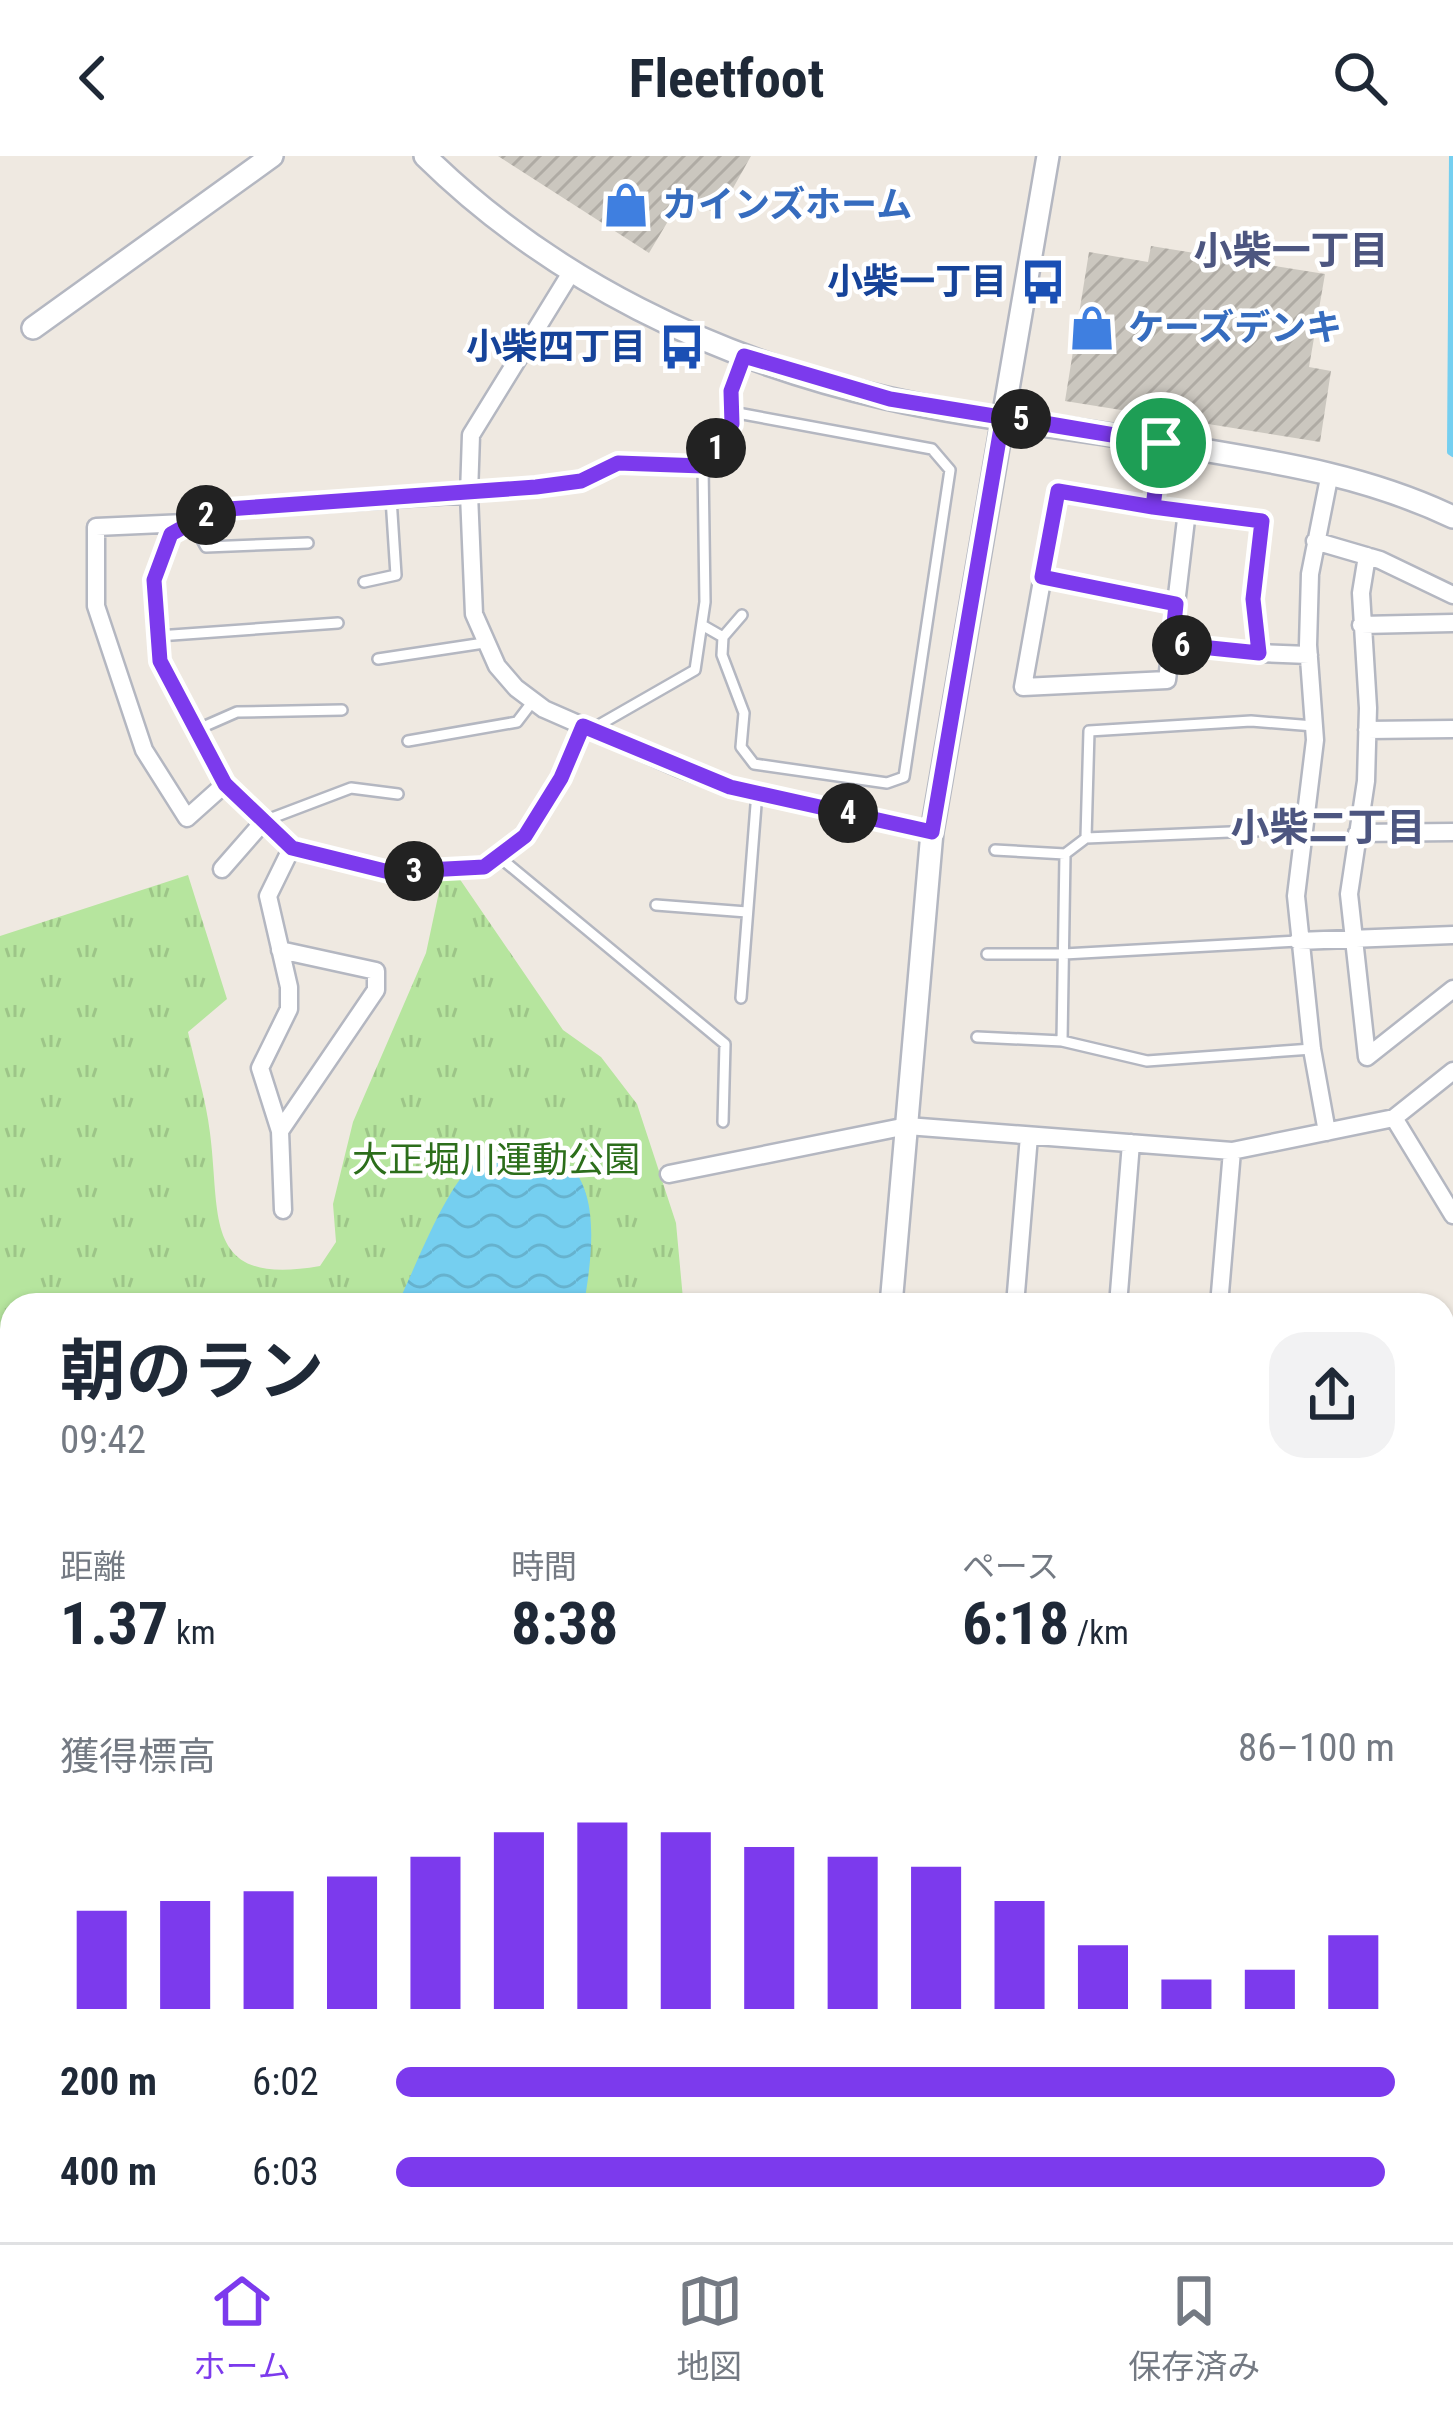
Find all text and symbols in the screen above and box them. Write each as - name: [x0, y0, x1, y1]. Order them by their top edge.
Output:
- icon: back: [60, 45, 126, 111]
- icon: search: [1327, 45, 1393, 111]
- text: Fleetfoot: [629, 47, 824, 110]
- shop icon: カインズホーム: [601, 180, 651, 230]
- place label: カインズホーム: [662, 184, 912, 226]
- district label: 小柴一丁目: [1193, 228, 1389, 274]
- bus stop icon: 小柴一丁目: [1018, 257, 1068, 307]
- place label: 小柴一丁目: [827, 261, 1007, 303]
- shop icon: ケーズデンキ: [1067, 303, 1117, 353]
- place label: ケーズデンキ: [1128, 307, 1342, 349]
- bus stop icon: 小柴四丁目: [657, 322, 707, 372]
- place label: 小柴四丁目: [466, 326, 646, 368]
- pin: 5: [991, 389, 1051, 449]
- pin: [1110, 392, 1212, 494]
- text: 5: [1013, 399, 1029, 438]
- icon: arrive: [1128, 410, 1194, 476]
- pin: 1: [686, 418, 746, 478]
- text: 1: [708, 428, 724, 467]
- pin: 2: [176, 485, 236, 545]
- text: 2: [198, 495, 214, 534]
- pin: 6: [1152, 615, 1212, 675]
- text: 6: [1174, 625, 1190, 664]
- pin: 4: [818, 783, 878, 843]
- text: 4: [840, 793, 856, 832]
- district label: 小柴二丁目: [1230, 805, 1426, 851]
- pin: 3: [384, 841, 444, 901]
- text: 3: [406, 851, 422, 890]
- park label: 大正堀川運動公園: [352, 1139, 640, 1181]
- button: share: [1269, 1332, 1395, 1458]
- text: 朝のラン: [60, 1333, 324, 1410]
- text: 09:42: [60, 1417, 146, 1463]
- text: 距離: [60, 1547, 126, 1586]
- text: 時間: [511, 1547, 577, 1586]
- text: ペース: [962, 1547, 1059, 1586]
- text: 1.37: [60, 1588, 168, 1659]
- text: 8:38: [511, 1588, 618, 1659]
- text: 6:18: [962, 1588, 1069, 1659]
- text: km: [168, 1613, 216, 1652]
- text: /km: [1069, 1613, 1129, 1652]
- text: 86–100 m: [1238, 1725, 1395, 1771]
- text: 獲得標高: [60, 1734, 216, 1780]
- text: 200 m: [60, 2059, 157, 2105]
- text: 6:02: [252, 2059, 319, 2105]
- text: 400 m: [60, 2149, 157, 2195]
- text: 6:03: [252, 2149, 319, 2195]
- tab: ホーム: [193, 2268, 291, 2388]
- tab: 地図: [677, 2268, 743, 2388]
- tab: 保存済み: [1128, 2268, 1260, 2388]

